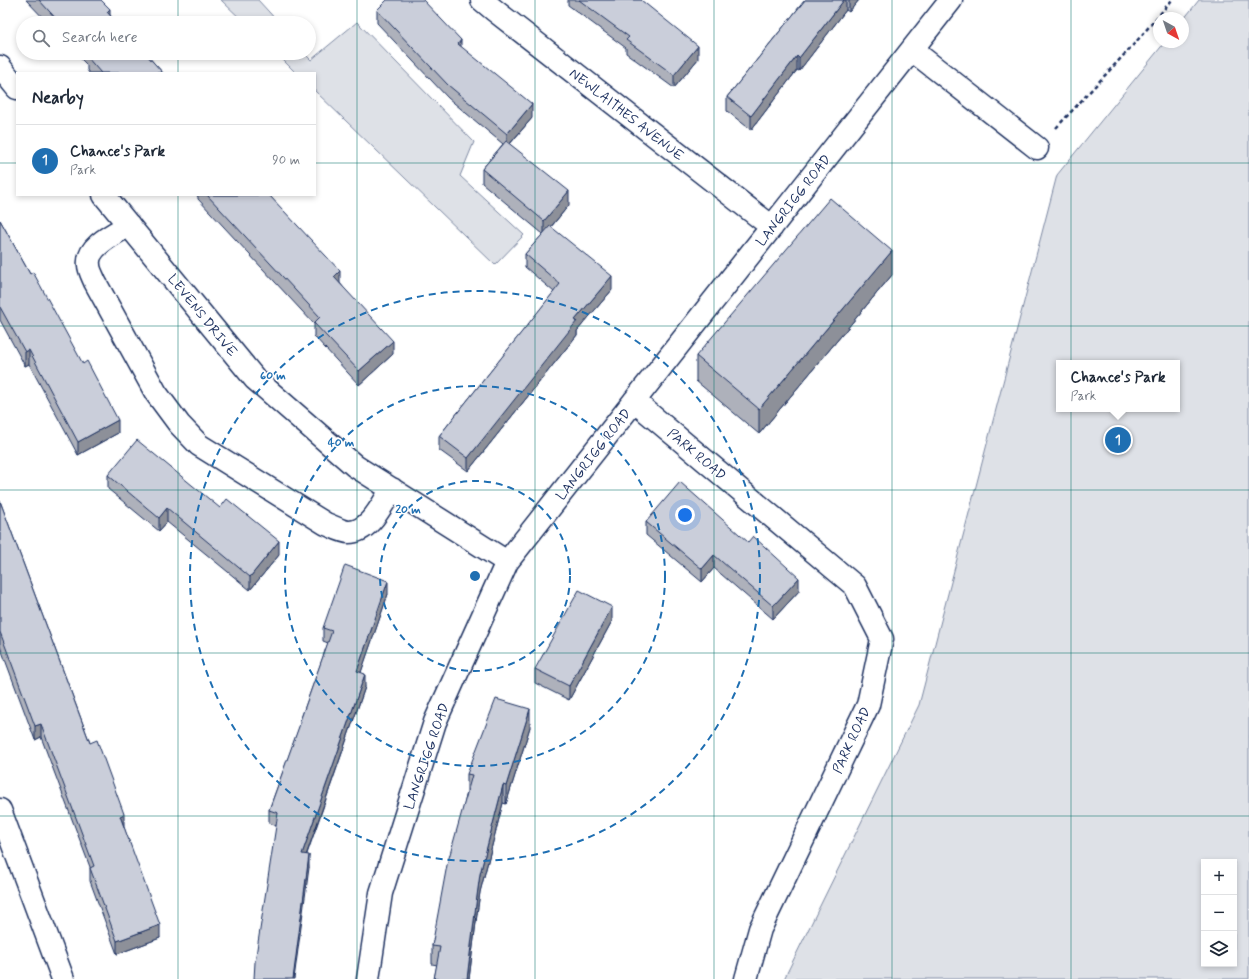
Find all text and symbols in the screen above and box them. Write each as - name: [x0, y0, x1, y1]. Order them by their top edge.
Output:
- north arrow: [1153, 12, 1189, 48]
- search box: [16, 16, 316, 60]
- icon: search: [30, 27, 52, 49]
- text: Search here: [62, 28, 138, 48]
- street label: NEWLAITHES AVENUE: [566, 64, 687, 165]
- text: Nearby: [32, 87, 84, 109]
- text: Chance's Park: [70, 142, 165, 162]
- street label: LANGRIGG ROAD: [752, 151, 835, 250]
- text: 1: [42, 152, 48, 169]
- text: 90 m: [272, 152, 300, 169]
- text: Park: [70, 162, 96, 179]
- street label: LEVENS DRIVE: [163, 271, 241, 361]
- popup: [1056, 360, 1180, 412]
- text: 60 m: [260, 368, 286, 384]
- text: Chance's Park: [1070, 368, 1166, 388]
- text: Park: [1070, 388, 1096, 405]
- street label: LANGRIGG ROAD: [552, 405, 635, 504]
- street label: PARK ROAD: [663, 425, 730, 485]
- pin: 1: [1105, 425, 1131, 455]
- text: 40 m: [328, 435, 355, 451]
- text: 20 m: [395, 502, 421, 518]
- your location: [675, 505, 695, 525]
- centre of rings: [468, 569, 482, 583]
- street label: LANGRIGG ROAD: [400, 701, 454, 812]
- street label: PARK ROAD: [829, 704, 875, 777]
- map controls: [1201, 859, 1237, 967]
- button: +: [1201, 859, 1237, 895]
- button: −: [1201, 895, 1237, 931]
- button: layers: [1201, 931, 1237, 967]

